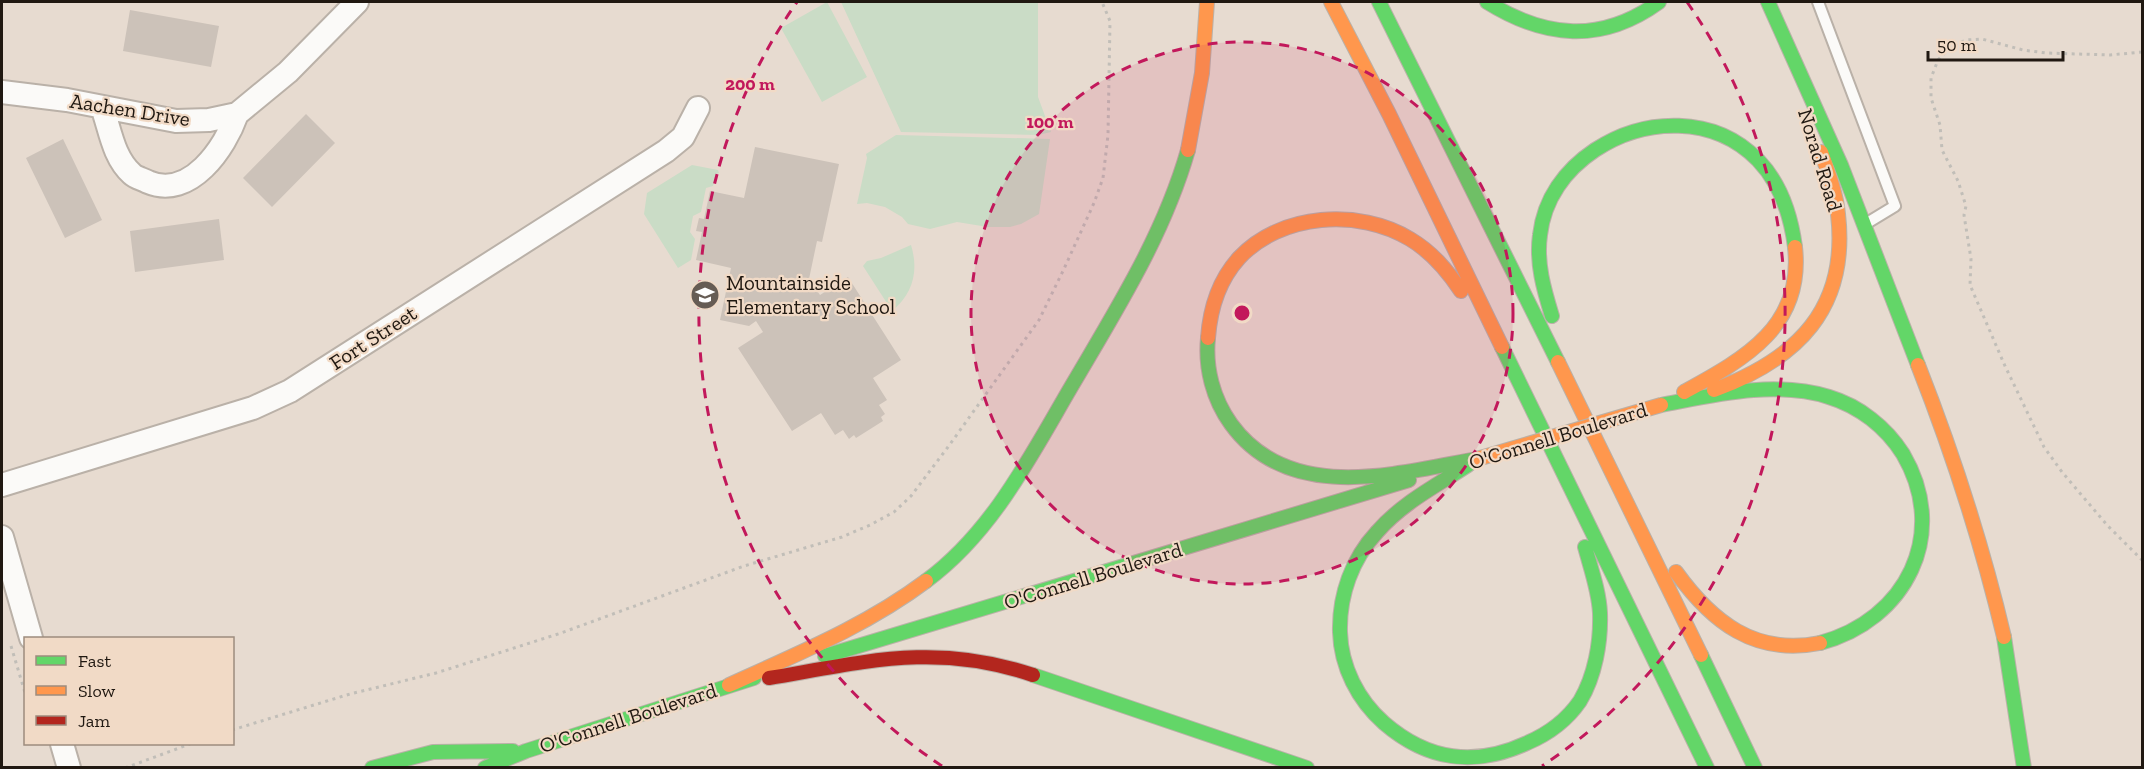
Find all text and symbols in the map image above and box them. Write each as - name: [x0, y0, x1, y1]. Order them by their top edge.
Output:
- scale bar: [1928, 24, 2063, 62]
- text: 50 m: [1937, 34, 1977, 56]
- text: 200 m: [725, 73, 775, 95]
- street label: Aachen Drive: [68, 88, 192, 131]
- street label: Norad Road: [1793, 105, 1848, 215]
- text: 100 m: [1026, 111, 1074, 133]
- place label: Mountainside Elementary School: [726, 270, 896, 319]
- school or university icon: Mountainside Elementary School: [689, 279, 721, 311]
- street label: Fort Street: [324, 300, 421, 375]
- centre of rings: [1232, 303, 1252, 323]
- street label: O'Connell Boulevard: [1466, 396, 1650, 475]
- street label: O'Connell Boulevard: [1001, 536, 1185, 615]
- legend: [24, 637, 234, 745]
- text: Fast: [78, 650, 111, 672]
- street label: O'Connell Boulevard: [536, 677, 720, 758]
- text: Slow: [78, 680, 115, 702]
- text: Jam: [78, 710, 110, 732]

